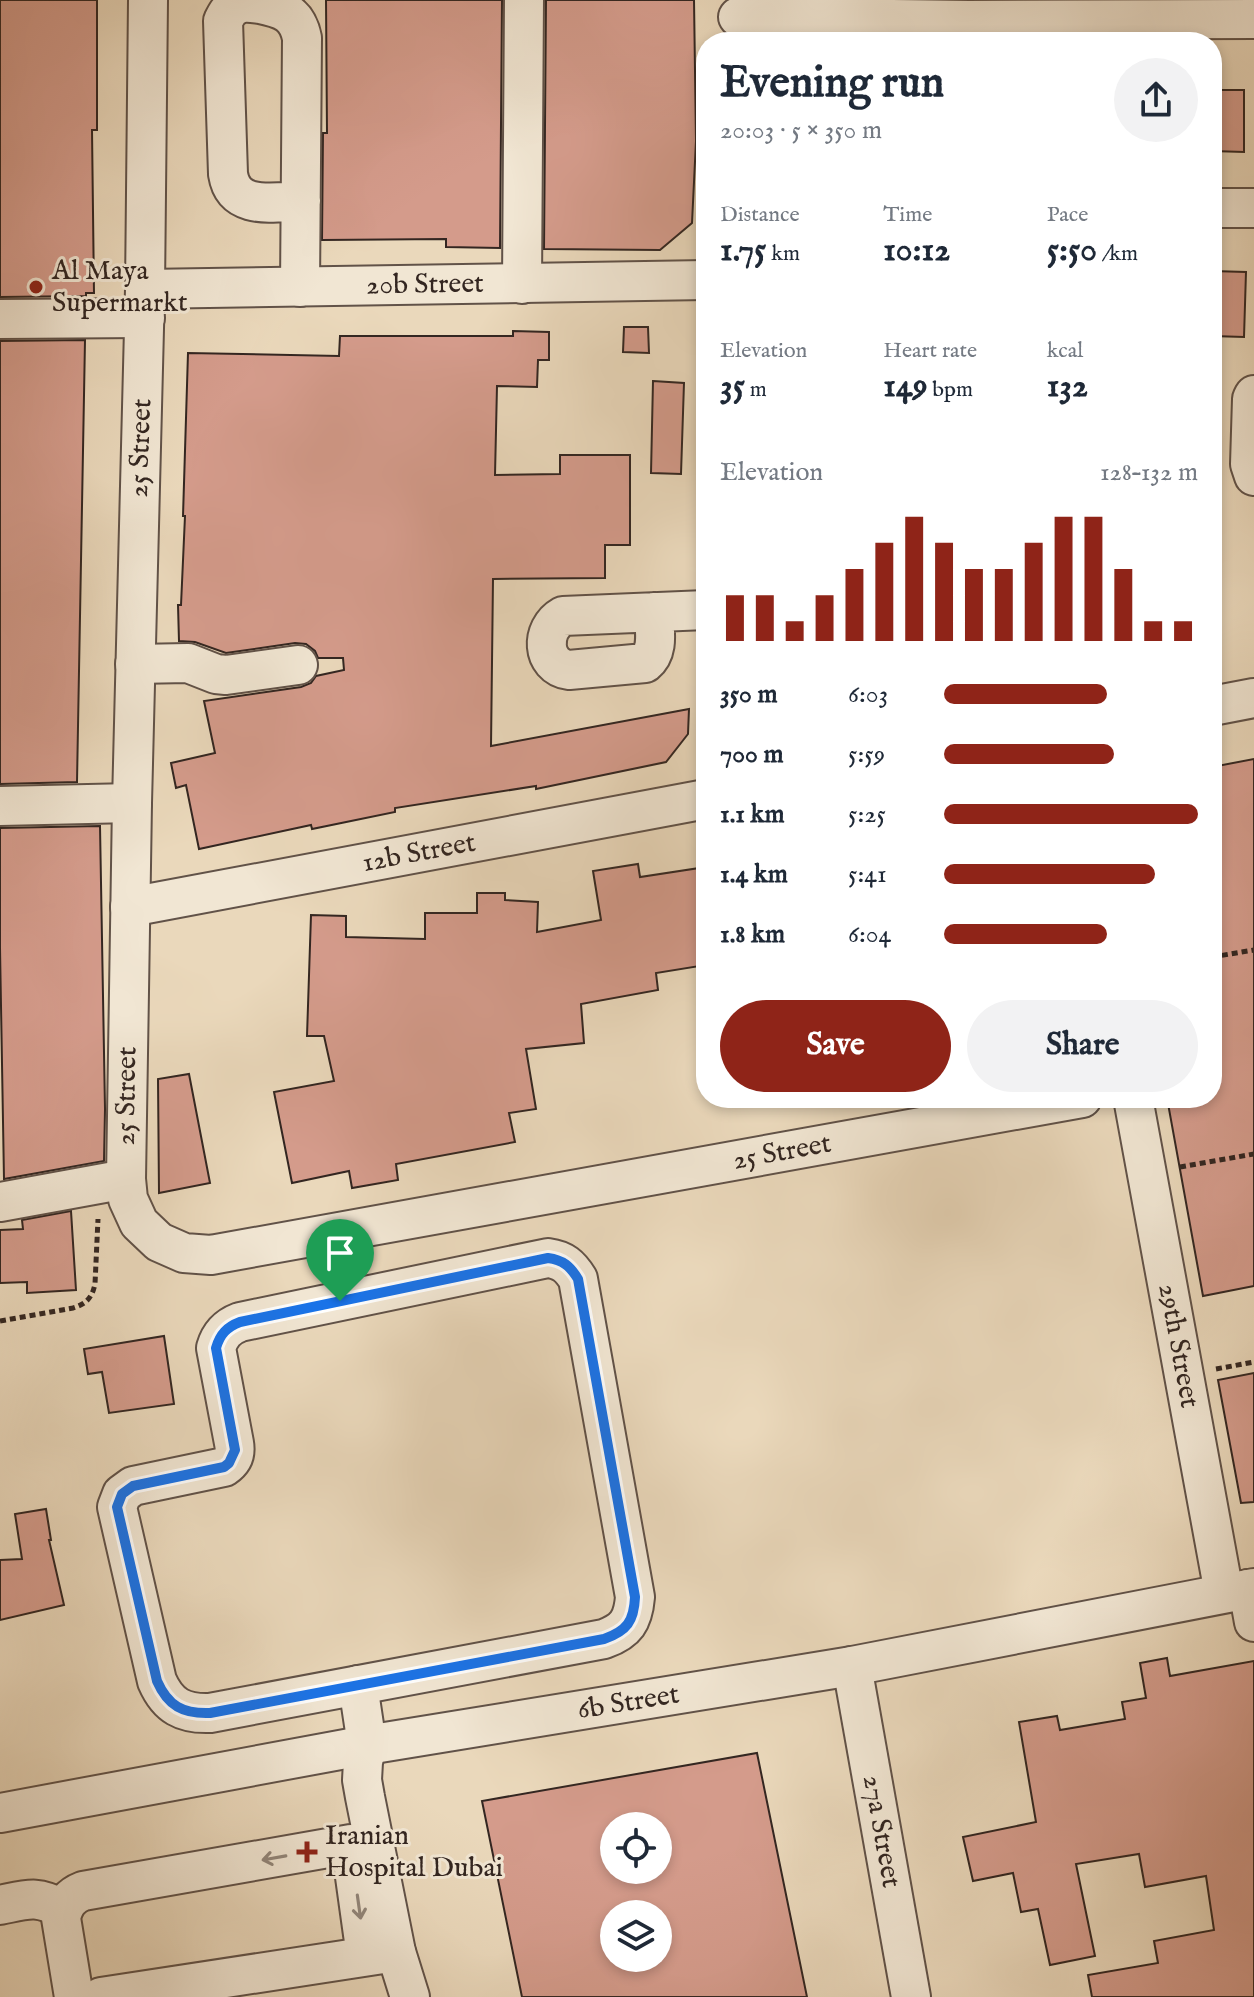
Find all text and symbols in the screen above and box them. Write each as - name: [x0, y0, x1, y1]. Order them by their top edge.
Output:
- text: Evening run: [720, 56, 944, 112]
- button: share: [1114, 58, 1198, 142]
- text: 20:03 · 5 × 350 m: [720, 114, 882, 147]
- text: Distance: [720, 201, 800, 229]
- text: Time: [883, 201, 932, 229]
- text: Pace: [1047, 201, 1088, 229]
- text: 1.75: [720, 229, 766, 272]
- text: 10:12: [883, 229, 950, 272]
- text: 5:50: [1047, 229, 1097, 272]
- text: km: [766, 240, 800, 268]
- text: /km: [1097, 240, 1138, 268]
- place label: Al Maya Supermarkt: [51, 254, 188, 321]
- street label: 20b Street: [366, 266, 484, 303]
- marker: Al Maya Supermarkt: [27, 278, 45, 296]
- text: Elevation: [720, 337, 807, 365]
- text: Heart rate: [883, 337, 977, 365]
- text: kcal: [1047, 337, 1083, 365]
- text: 35: [720, 365, 745, 408]
- text: 149: [883, 365, 928, 408]
- text: 132: [1047, 365, 1088, 408]
- text: m: [745, 376, 767, 404]
- text: bpm: [928, 376, 973, 404]
- street label: 25 Street: [122, 398, 160, 498]
- text: Elevation: [720, 456, 823, 489]
- text: 128–132 m: [1100, 456, 1198, 489]
- text: 350 m: [720, 678, 778, 711]
- text: 6:03: [848, 678, 888, 711]
- text: 700 m: [720, 738, 783, 771]
- text: 5:59: [848, 738, 885, 771]
- text: 1.1 km: [720, 798, 785, 831]
- text: 5:25: [848, 798, 886, 831]
- street label: 12b Street: [360, 825, 479, 881]
- text: 1.4 km: [720, 858, 788, 891]
- text: 5:41: [848, 858, 887, 891]
- text: 1.8 km: [720, 918, 785, 951]
- text: 6:04: [848, 918, 891, 951]
- button: Save: [720, 1000, 951, 1092]
- button: Share: [967, 1000, 1198, 1092]
- street label: 25 Street: [109, 1046, 145, 1146]
- street label: 25 Street: [730, 1126, 834, 1178]
- pin: [306, 1219, 374, 1301]
- icon: arrive: [318, 1231, 362, 1275]
- street label: 29th Street: [1150, 1281, 1207, 1411]
- street label: 6b Street: [575, 1677, 682, 1728]
- street label: 27a Street: [854, 1772, 909, 1891]
- map controls: [600, 1812, 672, 1972]
- button: locate: [600, 1812, 672, 1884]
- place label: Iranian Hospital Dubai: [325, 1819, 503, 1886]
- marker: Iranian Hospital Dubai: [296, 1841, 318, 1863]
- one-way arrow: [262, 1851, 287, 1866]
- one-way arrow: [352, 1894, 367, 1919]
- button: layers: [600, 1900, 672, 1972]

